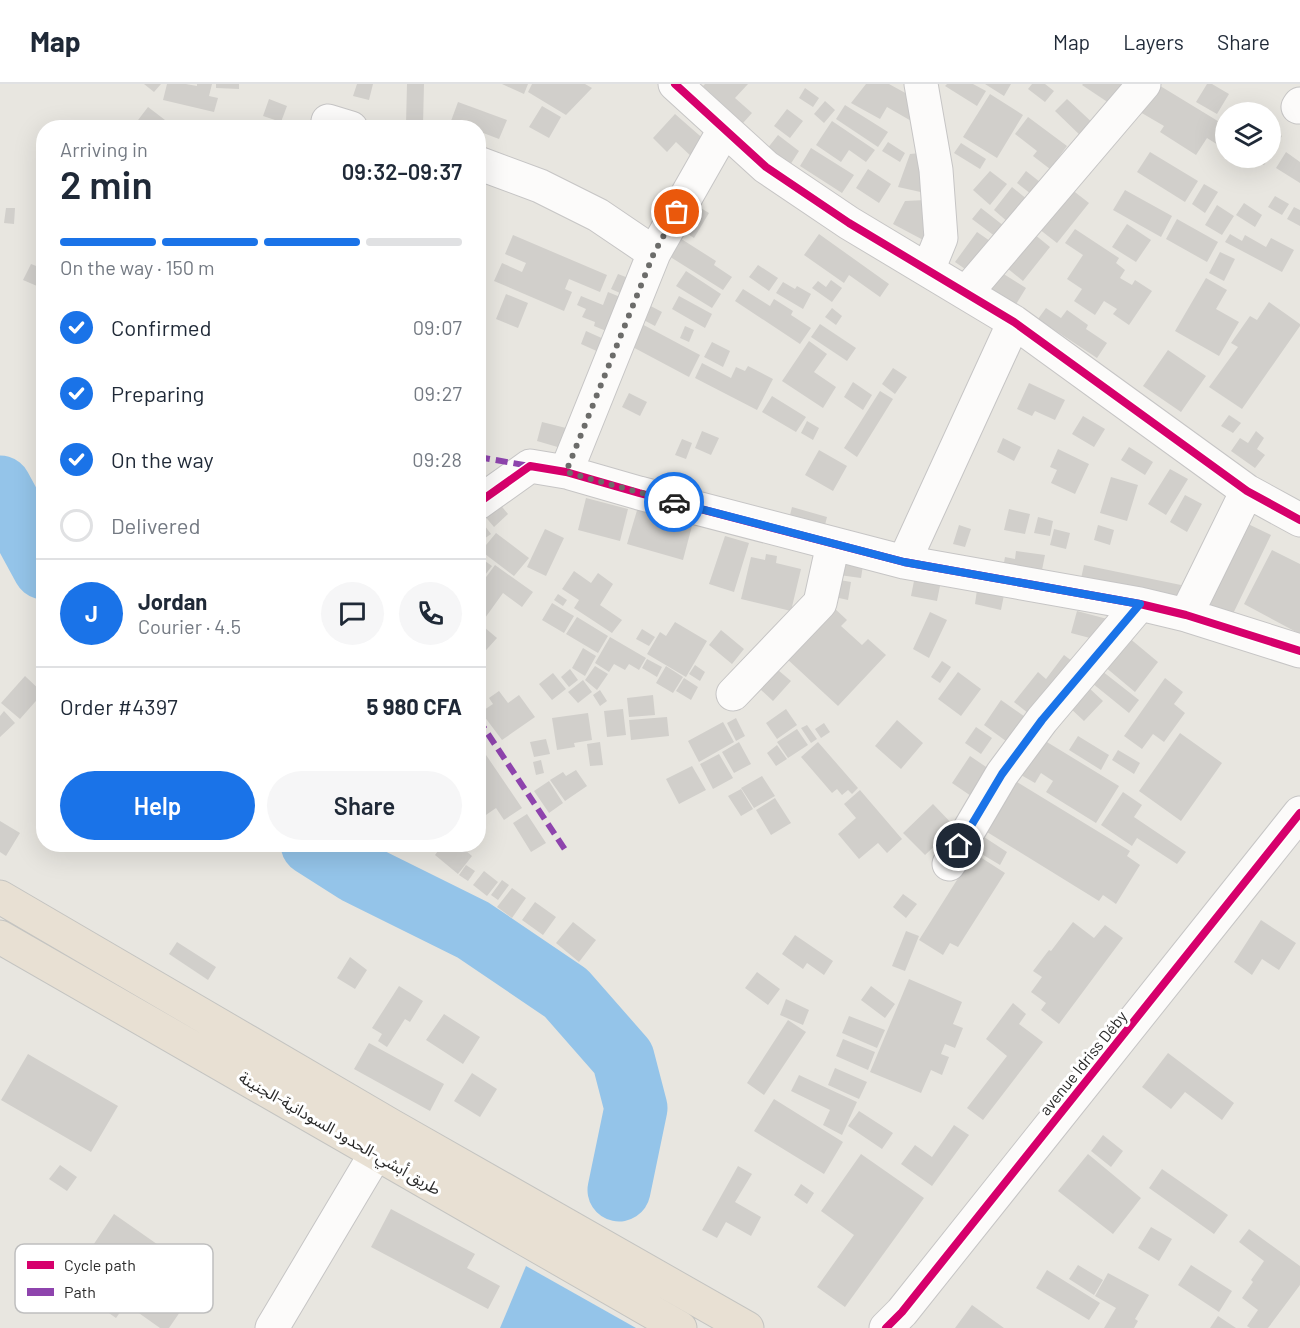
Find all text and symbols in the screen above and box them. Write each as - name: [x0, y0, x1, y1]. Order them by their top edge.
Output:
- text: Map: [30, 24, 81, 58]
- text: Map: [1053, 29, 1090, 54]
- text: Layers: [1123, 29, 1184, 54]
- text: Share: [1217, 29, 1270, 54]
- map controls: [1215, 102, 1281, 168]
- button: layers: [1215, 102, 1281, 168]
- text: Arriving in: [60, 137, 148, 161]
- text: 09:32–09:37: [342, 158, 462, 184]
- text: 2 min: [60, 160, 153, 207]
- pin: [651, 186, 702, 237]
- icon: bag: [660, 195, 693, 228]
- text: On the way · 150 m: [60, 255, 215, 279]
- icon: check: [60, 311, 93, 344]
- text: Confirmed: [111, 314, 211, 340]
- text: 09:07: [413, 315, 462, 339]
- icon: check: [60, 377, 93, 410]
- text: Preparing: [111, 380, 204, 406]
- text: 09:27: [413, 381, 462, 405]
- icon: check: [60, 443, 93, 476]
- text: On the way: [111, 446, 214, 472]
- text: 09:28: [412, 447, 462, 471]
- courier: [644, 472, 704, 532]
- icon: car: [658, 486, 691, 519]
- text: Delivered: [111, 512, 200, 538]
- button: chat: [321, 582, 384, 645]
- button: phone: [399, 582, 462, 645]
- text: Jordan: [138, 588, 207, 614]
- text: J: [85, 600, 98, 626]
- text: Courier · 4.5: [138, 614, 241, 638]
- text: Order #4397: [60, 693, 178, 719]
- text: 5 980 CFA: [366, 693, 462, 719]
- button: Help: [60, 771, 255, 840]
- button: Share: [267, 771, 462, 840]
- pin: [933, 820, 984, 871]
- icon: home: [942, 829, 975, 862]
- street label: avenue Idriss Déby: [1035, 1006, 1131, 1119]
- street label: طريق أبشي-الحدود السودانية-الجنينة: [234, 1067, 445, 1202]
- legend: [15, 1244, 213, 1313]
- text: Cycle path: [64, 1255, 136, 1274]
- text: Path: [64, 1282, 96, 1301]

